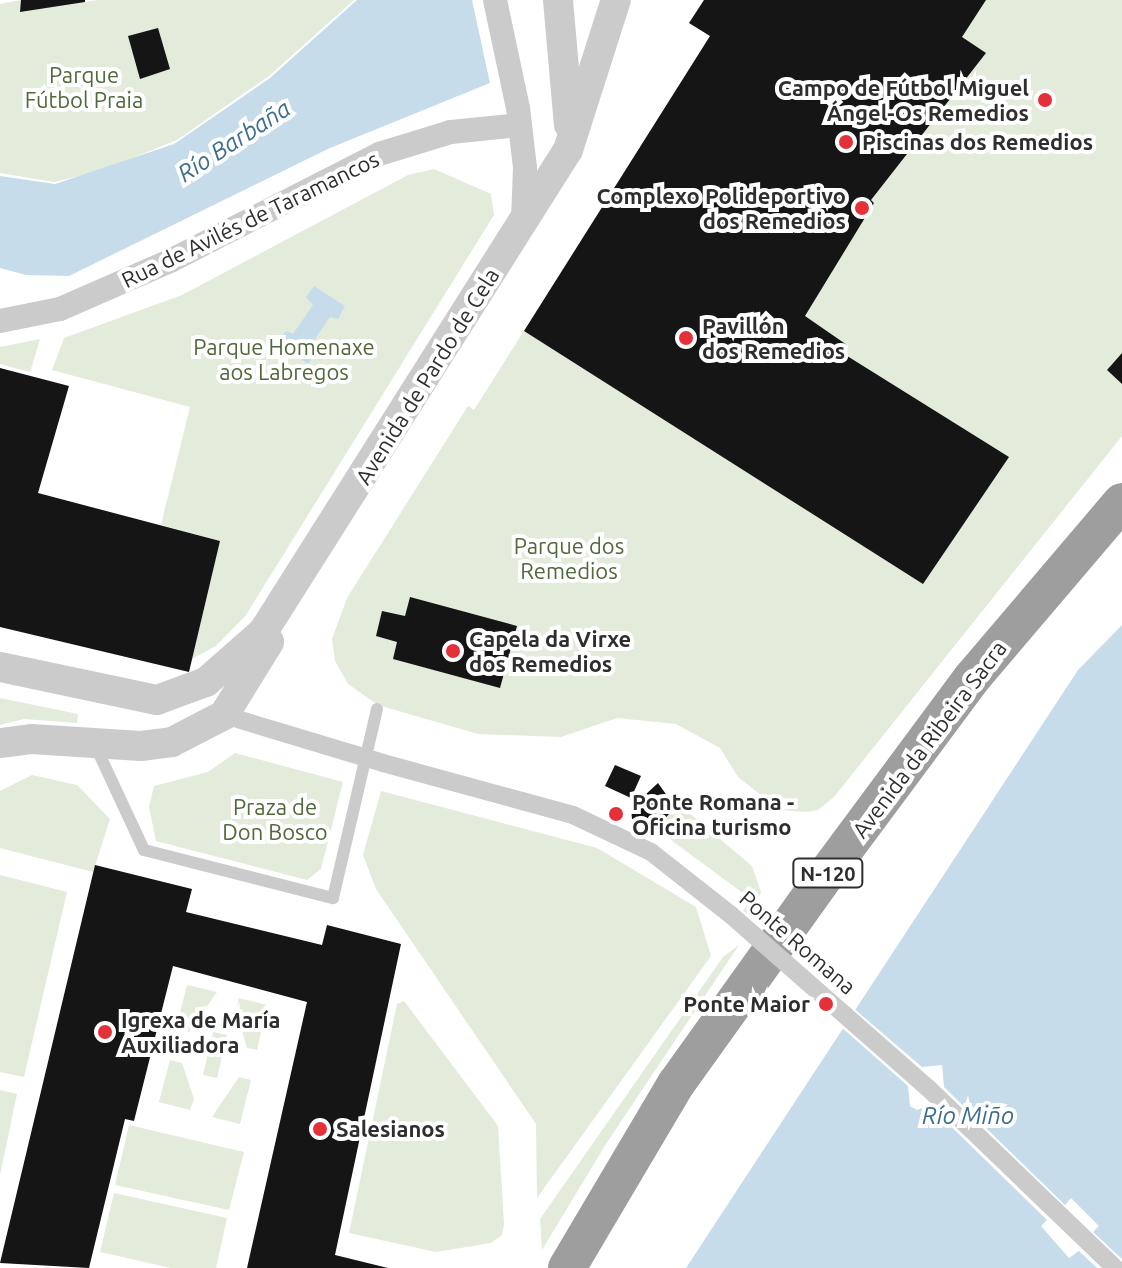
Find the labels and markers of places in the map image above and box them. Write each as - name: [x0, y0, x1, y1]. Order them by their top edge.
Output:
- place label: Campo de Fútbol Miguel Ángel-Os Remedios: [778, 74, 1029, 126]
- marker: Campo de Fútbol Miguel Ángel-Os Remedios: [1036, 91, 1054, 109]
- place label: Piscinas dos Remedios: [862, 129, 1093, 155]
- marker: Piscinas dos Remedios: [837, 133, 855, 151]
- place label: Complexo Polideportivo dos Remedios: [596, 182, 846, 234]
- marker: Complexo Polideportivo dos Remedios: [853, 199, 871, 217]
- place label: Pavillón dos Remedios: [702, 312, 845, 364]
- marker: Pavillón dos Remedios: [677, 329, 695, 347]
- place label: Capela da Virxe dos Remedios: [469, 625, 631, 676]
- marker: Capela da Virxe dos Remedios: [444, 642, 462, 660]
- place label: Ponte Romana - Oficina turismo: [632, 788, 794, 840]
- marker: Ponte Romana - Oficina turismo: [607, 805, 625, 823]
- place label: Ponte Maior: [683, 991, 810, 1017]
- marker: Ponte Maior: [817, 995, 835, 1013]
- place label: Igrexa de María Auxiliadora: [121, 1006, 280, 1058]
- marker: Igrexa de María Auxiliadora: [96, 1023, 114, 1041]
- place label: Salesianos: [336, 1116, 445, 1142]
- marker: Salesianos: [311, 1120, 329, 1138]

